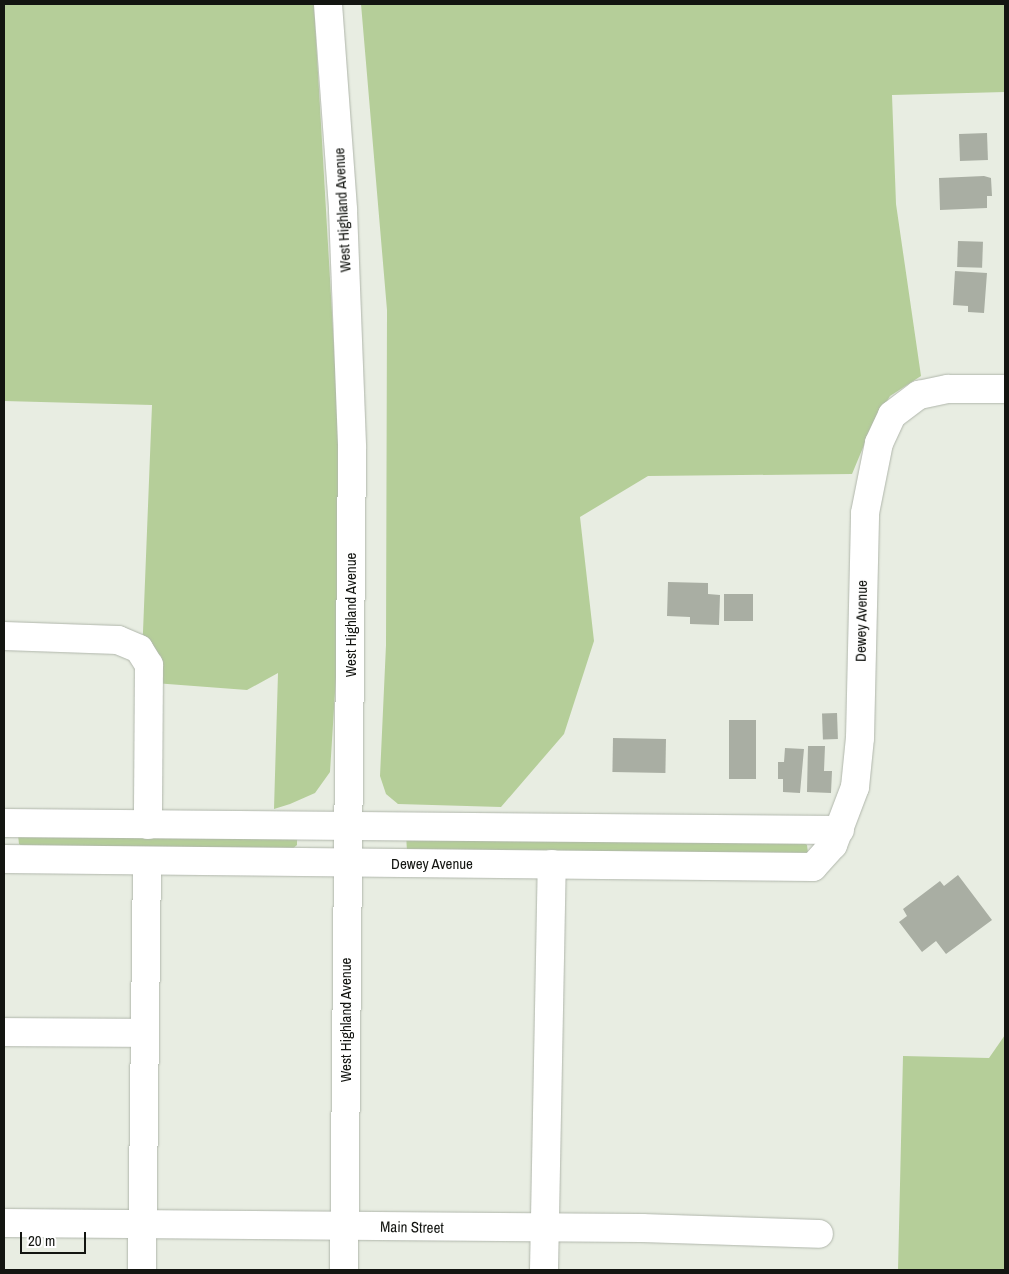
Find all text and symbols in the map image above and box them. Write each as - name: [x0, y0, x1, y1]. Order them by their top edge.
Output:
- street label: West Highland Avenue: [330, 147, 354, 273]
- street label: West Highland Avenue: [342, 552, 360, 678]
- street label: Dewey Avenue: [851, 580, 871, 662]
- street label: Dewey Avenue: [391, 855, 473, 873]
- street label: West Highland Avenue: [337, 957, 355, 1083]
- street label: Main Street: [380, 1217, 444, 1237]
- scale bar: [22, 1222, 89, 1254]
- text: 20 m: [28, 1230, 55, 1251]

